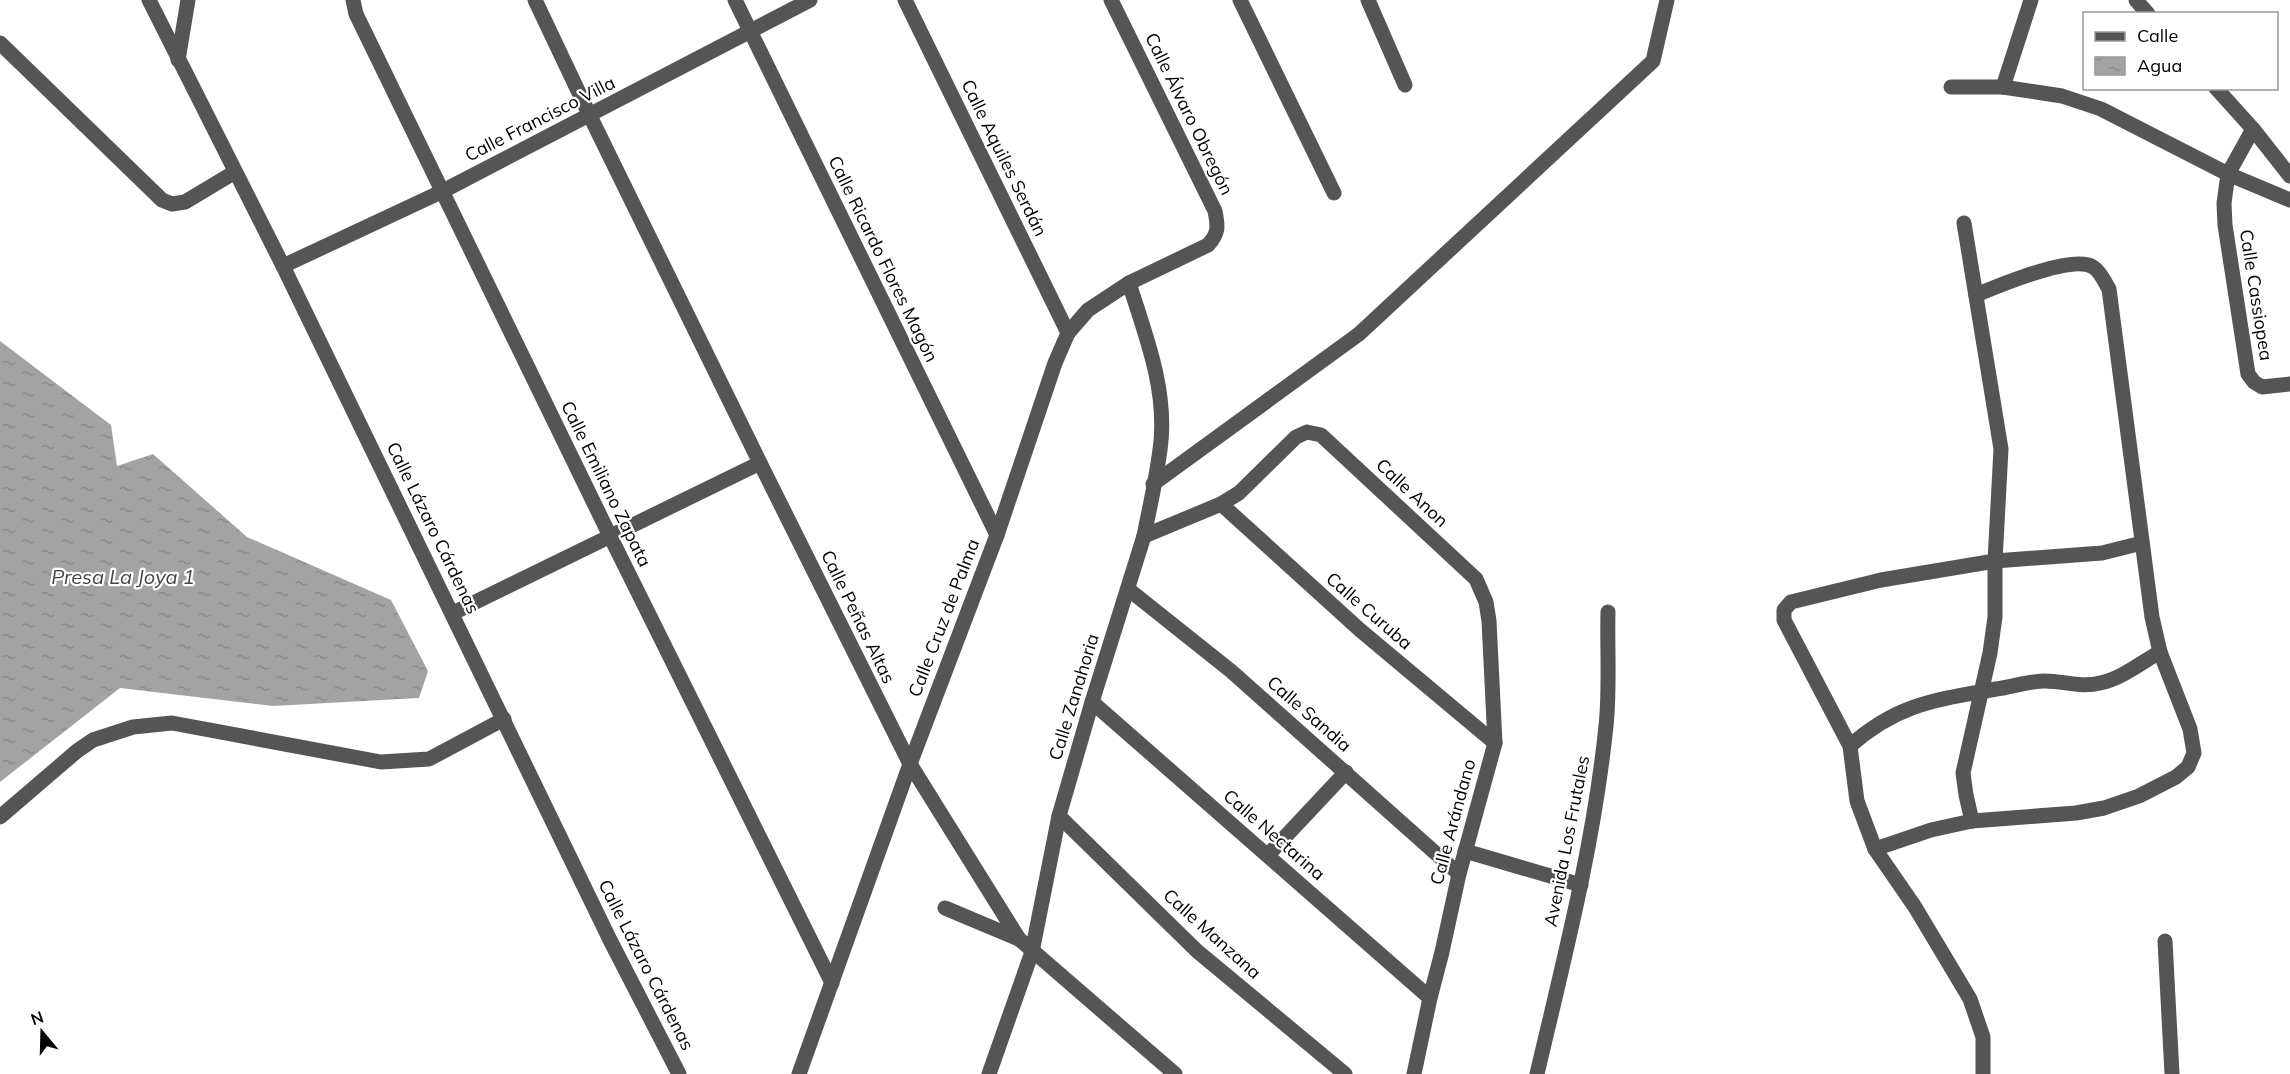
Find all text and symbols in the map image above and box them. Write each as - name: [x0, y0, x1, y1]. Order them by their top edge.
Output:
- legend: [2083, 12, 2278, 90]
- text: Calle: [2137, 24, 2178, 47]
- street label: Calle Álvaro Obregón: [1140, 29, 1239, 199]
- text: Agua: [2137, 54, 2182, 77]
- street label: Calle Francisco Villa: [461, 71, 619, 166]
- street label: Calle Aquiles Serdán: [956, 76, 1052, 240]
- street label: Calle Ricardo Flores Magón: [823, 152, 944, 366]
- street label: Calle Cassiopea: [2235, 228, 2278, 362]
- street label: Calle Emiliano Zapata: [556, 397, 657, 570]
- street label: Calle Lázaro Cárdenas: [382, 438, 485, 618]
- street label: Calle Anon: [1371, 453, 1453, 532]
- street label: Calle Cruz de Palma: [903, 536, 984, 700]
- street label: Calle Peñas Altas: [816, 546, 901, 687]
- water label: Presa La Joya 1: [51, 564, 195, 589]
- street label: Calle Curuba: [1321, 567, 1417, 654]
- street label: Calle Zanahoria: [1043, 631, 1104, 763]
- street label: Calle Sandia: [1262, 671, 1356, 757]
- street label: Avenida Los Frutales: [1539, 753, 1594, 928]
- street label: Calle Arándano: [1425, 756, 1480, 887]
- street label: Calle Nectarina: [1219, 784, 1330, 885]
- street label: Calle Lázaro Cárdenas: [593, 876, 699, 1054]
- street label: Calle Manzana: [1159, 884, 1266, 984]
- north arrow: [12, 1002, 72, 1062]
- text: N: [28, 1006, 46, 1029]

